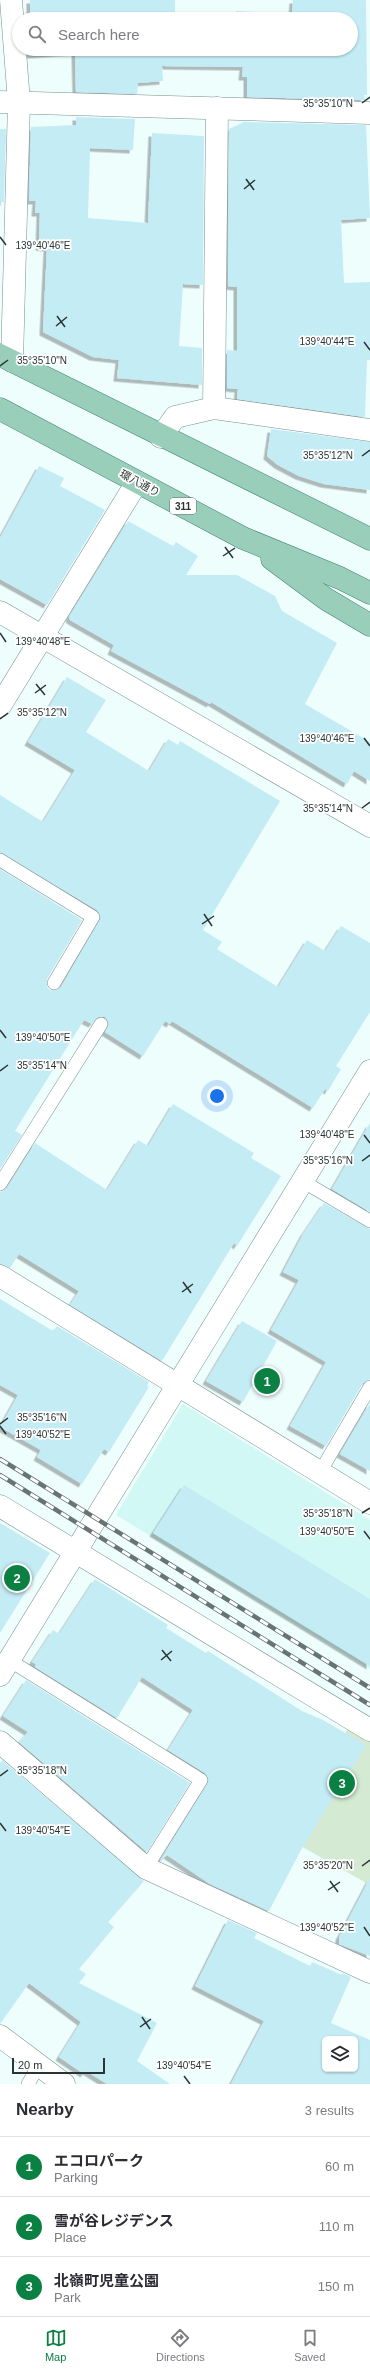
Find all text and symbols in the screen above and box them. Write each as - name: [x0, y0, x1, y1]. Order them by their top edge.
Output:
- search box: [12, 12, 358, 56]
- icon: search: [26, 23, 48, 45]
- text: Search here: [58, 26, 140, 43]
- text: 35°35'10"N: [303, 98, 353, 109]
- text: 139°40'46"E: [15, 240, 71, 251]
- text: 139°40'44"E: [299, 336, 355, 347]
- text: 35°35'10"N: [17, 355, 67, 366]
- text: 35°35'12"N: [303, 450, 353, 461]
- street label: 環八通り: [118, 467, 162, 499]
- road number: 311: [170, 498, 196, 514]
- text: 139°40'48"E: [15, 636, 71, 647]
- text: 35°35'12"N: [17, 707, 67, 718]
- text: 139°40'46"E: [299, 733, 355, 744]
- text: 35°35'14"N: [303, 803, 353, 814]
- text: 139°40'50"E: [15, 1032, 71, 1043]
- text: 35°35'14"N: [17, 1060, 67, 1071]
- your location: [207, 1086, 227, 1106]
- text: 139°40'48"E: [299, 1129, 355, 1140]
- text: 35°35'16"N: [303, 1155, 353, 1166]
- pin: 1: [254, 1366, 280, 1396]
- text: 35°35'16"N: [17, 1412, 67, 1423]
- text: 139°40'52"E: [15, 1429, 71, 1440]
- text: 35°35'18"N: [303, 1508, 353, 1519]
- text: 139°40'50"E: [299, 1526, 355, 1537]
- pin: 2: [4, 1563, 30, 1593]
- text: 35°35'18"N: [17, 1765, 67, 1776]
- pin: 3: [329, 1768, 355, 1798]
- text: 139°40'54"E: [15, 1825, 71, 1836]
- text: 35°35'20"N: [303, 1860, 353, 1871]
- text: 139°40'52"E: [299, 1922, 355, 1933]
- map controls: [322, 2036, 358, 2072]
- button: layers: [322, 2036, 358, 2072]
- scale bar: [12, 2056, 105, 2075]
- text: 20 m: [18, 2059, 42, 2071]
- text: 139°40'54"E: [156, 2060, 212, 2071]
- text: Nearby: [16, 2100, 74, 2119]
- text: 3 results: [305, 2103, 354, 2118]
- text: エコロパーク: [54, 2152, 144, 2169]
- text: 1: [25, 2159, 33, 2174]
- text: 60 m: [325, 2159, 354, 2174]
- text: Parking: [54, 2170, 98, 2185]
- text: 雪が谷レジデンス: [54, 2212, 174, 2229]
- text: 2: [25, 2219, 33, 2234]
- text: 110 m: [319, 2219, 354, 2234]
- text: Place: [54, 2230, 87, 2245]
- text: 北嶺町児童公園: [54, 2272, 159, 2289]
- text: 3: [25, 2279, 33, 2294]
- text: 150 m: [318, 2279, 354, 2294]
- text: Park: [54, 2290, 81, 2305]
- tab: Map: [45, 2327, 67, 2363]
- tab: Directions: [156, 2327, 205, 2363]
- tab: Saved: [294, 2327, 325, 2363]

